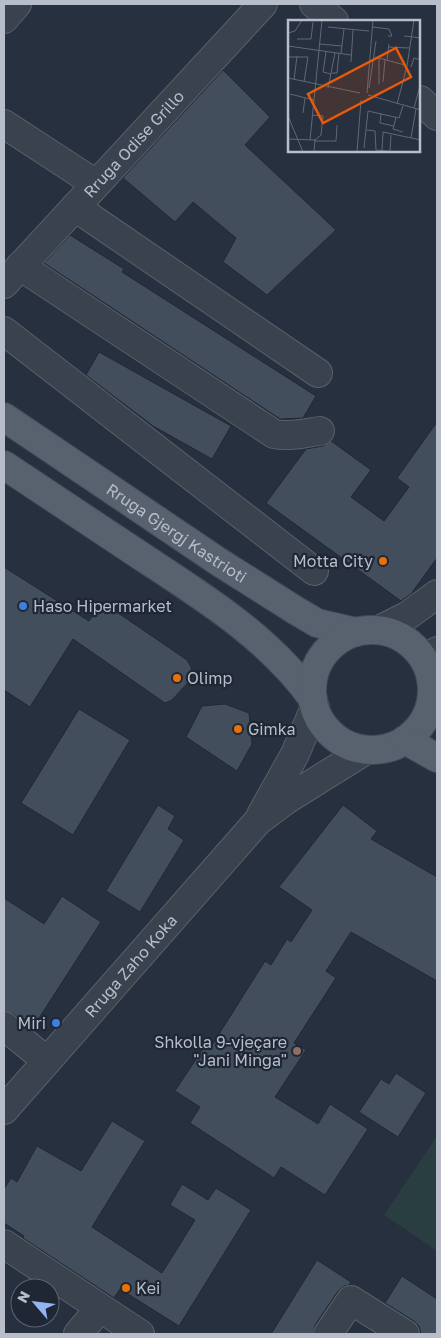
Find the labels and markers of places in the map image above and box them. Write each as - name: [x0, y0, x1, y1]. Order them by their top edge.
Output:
- place label: Motta City: [293, 551, 373, 571]
- marker: Motta City: [377, 555, 389, 567]
- place label: Haso Hipermarket: [33, 596, 172, 616]
- marker: Haso Hipermarket: [17, 600, 29, 612]
- place label: Olimp: [187, 668, 232, 688]
- marker: Olimp: [171, 672, 183, 684]
- place label: Gimka: [248, 719, 296, 739]
- marker: Gimka: [232, 723, 244, 735]
- place label: Miri: [17, 1013, 46, 1033]
- marker: Miri: [50, 1017, 62, 1029]
- place label: Shkolla 9-vjeçare "Jani Minga": [154, 1032, 287, 1070]
- marker: Shkolla 9-vjeçare "Jani Minga": [291, 1045, 303, 1057]
- place label: Kei: [136, 1278, 160, 1298]
- marker: Kei: [120, 1282, 132, 1294]

